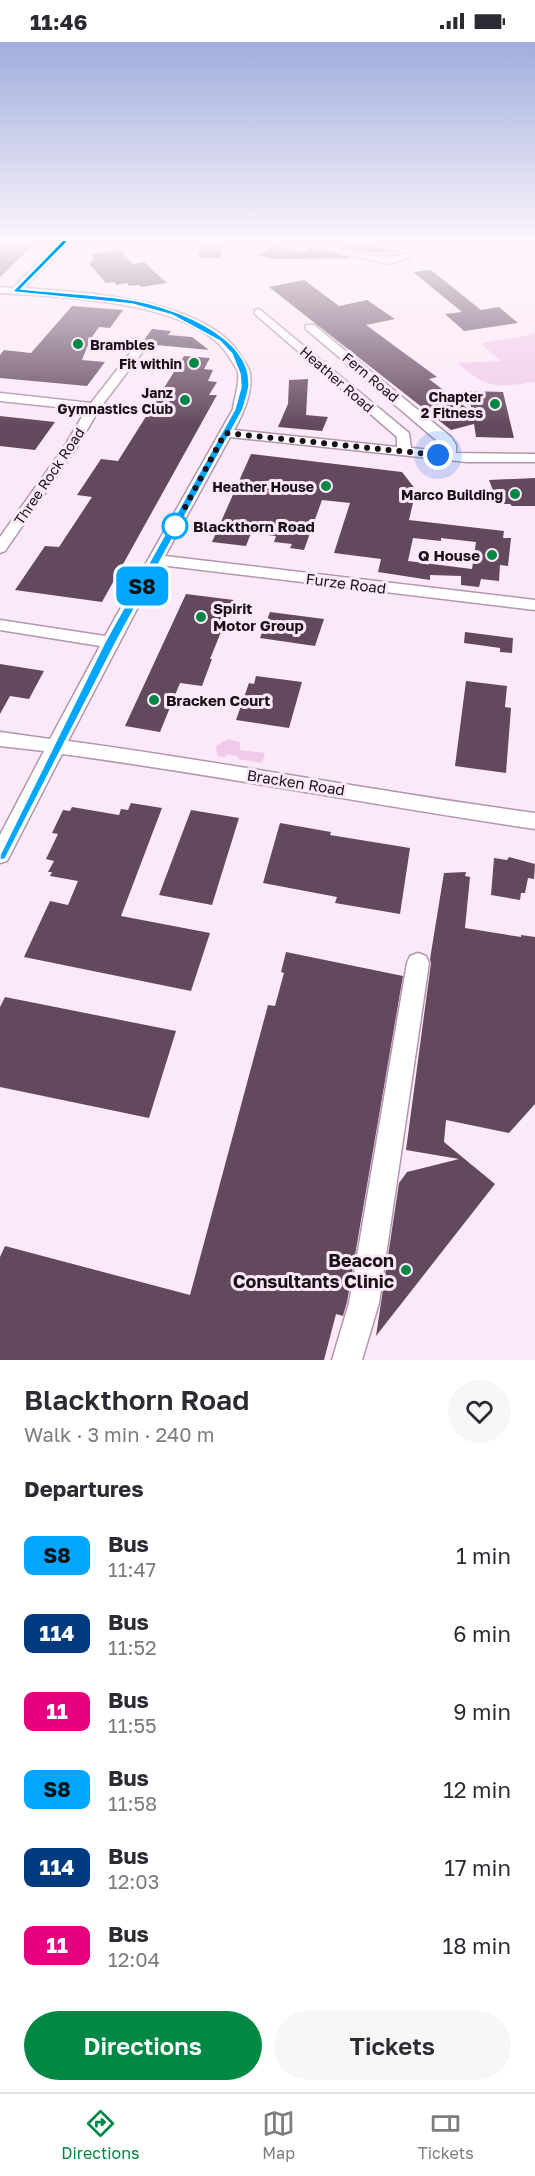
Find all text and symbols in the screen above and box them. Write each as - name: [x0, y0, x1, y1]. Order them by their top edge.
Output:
- text: 11:46: [30, 8, 87, 35]
- place label: Brambles: [90, 336, 155, 353]
- marker: Brambles: [71, 337, 85, 351]
- street label: Heather Road: [297, 342, 377, 416]
- street label: Fern Road: [339, 349, 403, 405]
- place label: Fit within: [119, 355, 182, 372]
- marker: Fit within: [187, 356, 201, 370]
- place label: Janz Gymnastics Club: [57, 384, 173, 417]
- place label: Chapter 2 Fitness: [421, 388, 484, 421]
- marker: Janz Gymnastics Club: [178, 393, 192, 407]
- marker: Chapter 2 Fitness: [488, 397, 502, 411]
- street label: Three Rock Road: [10, 424, 88, 528]
- your location: [423, 440, 453, 470]
- place label: Heather House: [212, 478, 314, 495]
- marker: Heather House: [319, 479, 333, 493]
- place label: Marco Building: [401, 486, 503, 503]
- marker: Marco Building: [508, 487, 522, 501]
- marker: Blackthorn Road: [162, 513, 188, 539]
- place label: Blackthorn Road: [193, 517, 315, 535]
- place label: Q House: [418, 546, 480, 564]
- marker: Q House: [485, 548, 499, 562]
- line badge: S8: [115, 566, 169, 606]
- street label: Furze Road: [305, 569, 387, 597]
- text: S8: [128, 573, 156, 599]
- place label: Spirit Motor Group: [213, 599, 304, 634]
- marker: Spirit Motor Group: [194, 610, 208, 624]
- place label: Bracken Court: [166, 691, 270, 709]
- marker: Bracken Court: [147, 693, 161, 707]
- street label: Bracken Road: [246, 765, 346, 799]
- place label: Beacon Consultants Clinic: [233, 1249, 394, 1292]
- marker: Beacon Consultants Clinic: [399, 1263, 413, 1277]
- button: heart: [448, 1380, 511, 1443]
- text: Blackthorn Road: [24, 1383, 249, 1416]
- text: Walk · 3 min · 240 m: [24, 1422, 214, 1446]
- text: Departures: [24, 1475, 143, 1502]
- text: Bus: [108, 1530, 149, 1557]
- text: S8: [43, 1542, 71, 1568]
- text: 1 min: [456, 1542, 511, 1569]
- text: 11:47: [108, 1557, 156, 1581]
- text: Bus: [108, 1608, 149, 1635]
- text: 114: [40, 1620, 74, 1646]
- text: 6 min: [453, 1620, 511, 1647]
- text: 11:52: [108, 1635, 157, 1659]
- text: Bus: [108, 1686, 149, 1713]
- text: 11: [46, 1698, 68, 1724]
- text: 9 min: [453, 1698, 511, 1725]
- text: 11:55: [108, 1713, 157, 1737]
- text: Bus: [108, 1764, 149, 1791]
- text: S8: [43, 1776, 71, 1802]
- text: 12 min: [443, 1776, 511, 1803]
- text: 11:58: [108, 1791, 157, 1815]
- text: Bus: [108, 1842, 149, 1869]
- text: 114: [40, 1854, 74, 1880]
- text: 17 min: [444, 1854, 511, 1881]
- text: 12:03: [108, 1869, 159, 1893]
- text: Bus: [108, 1920, 149, 1947]
- text: 11: [46, 1932, 68, 1958]
- text: 18 min: [443, 1932, 511, 1959]
- text: 12:04: [108, 1947, 160, 1971]
- button: Directions: [24, 2011, 262, 2080]
- button: Tickets: [274, 2011, 511, 2080]
- tab: Directions: [61, 2107, 140, 2163]
- tab: Map: [262, 2107, 295, 2163]
- tab: Tickets: [418, 2107, 474, 2163]

